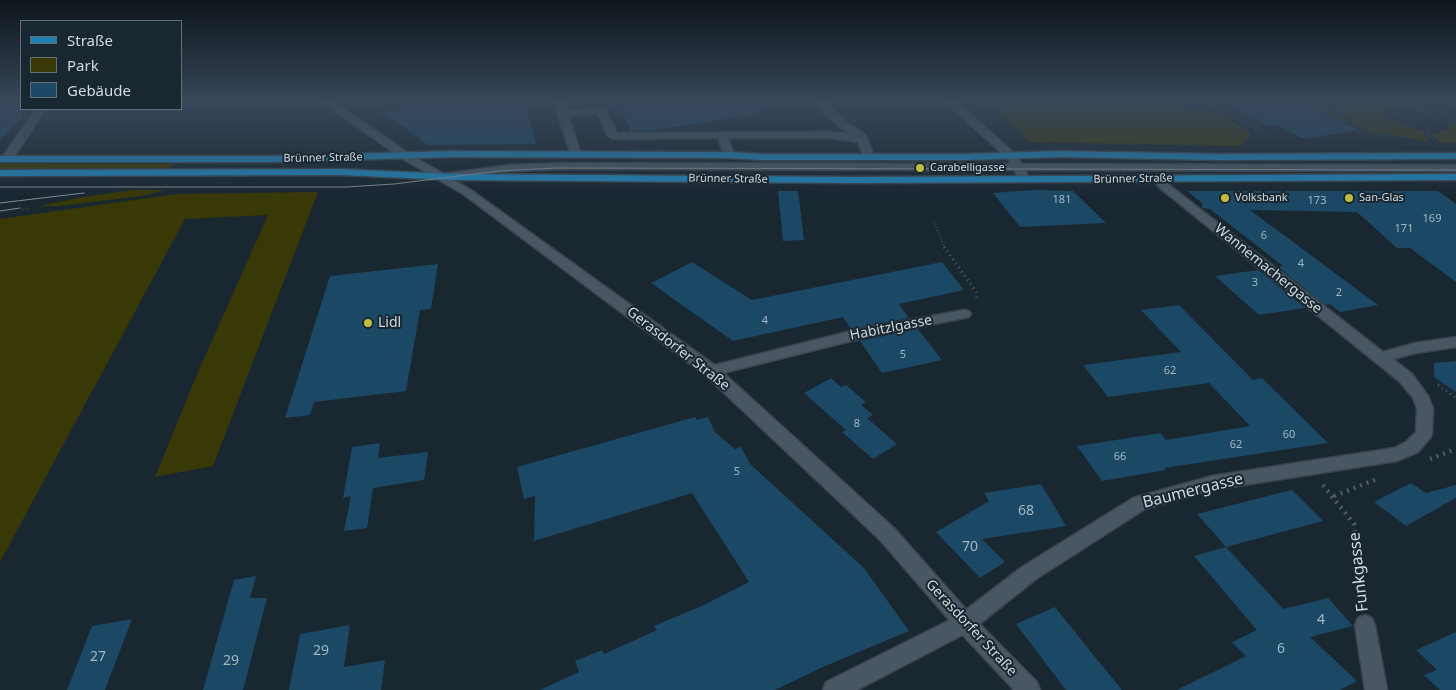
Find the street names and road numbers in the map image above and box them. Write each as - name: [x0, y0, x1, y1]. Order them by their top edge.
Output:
- street label: Brünner Straße: [283, 151, 363, 165]
- street label: Brünner Straße: [688, 172, 768, 186]
- street label: Brünner Straße: [1093, 172, 1173, 186]
- street label: Wannemachergasse: [1211, 220, 1325, 318]
- street label: Gerasdorfer Straße: [623, 304, 733, 394]
- street label: Habitzlgasse: [848, 312, 934, 344]
- street label: Baumergasse: [1141, 469, 1245, 513]
- street label: Funkgasse: [1345, 531, 1373, 613]
- street label: Gerasdorfer Straße: [922, 576, 1020, 680]

